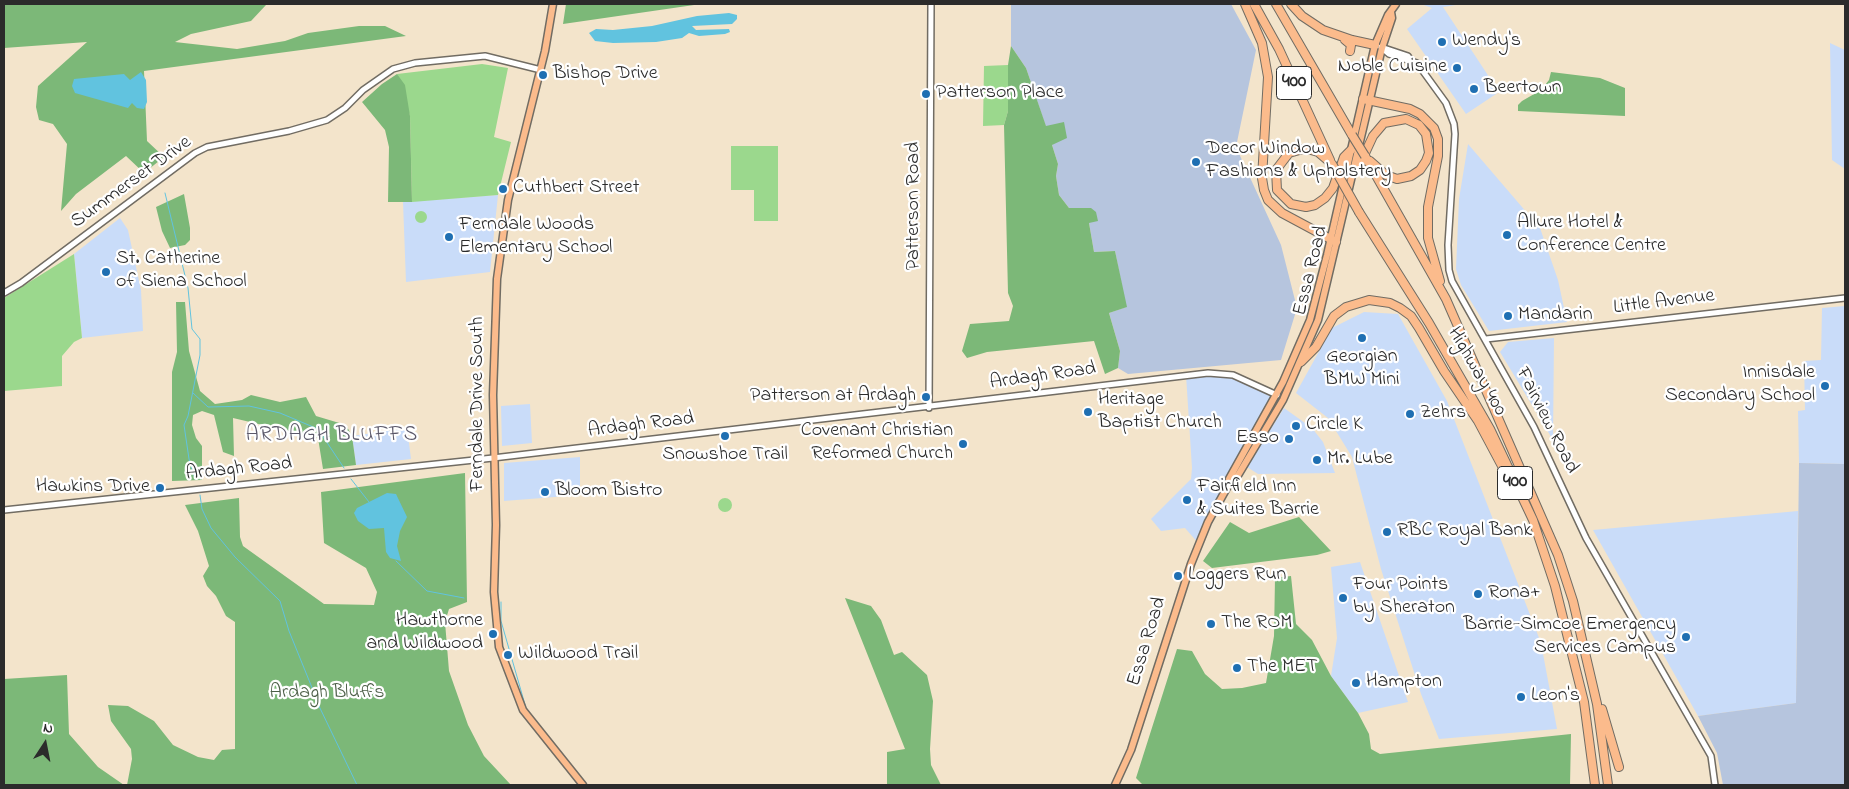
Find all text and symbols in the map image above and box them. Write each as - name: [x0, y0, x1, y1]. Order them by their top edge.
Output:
- place label: Wendy's: [1452, 30, 1521, 54]
- marker: Wendy's: [1436, 36, 1448, 48]
- place label: Noble Cuisine: [1338, 56, 1447, 80]
- marker: Noble Cuisine: [1451, 62, 1463, 74]
- place label: Bishop Drive: [553, 63, 658, 87]
- road number: 400: [1276, 66, 1312, 100]
- marker: Bishop Drive: [537, 69, 549, 81]
- place label: Beertown: [1484, 77, 1562, 101]
- place label: Patterson Place: [936, 82, 1064, 106]
- marker: Beertown: [1468, 83, 1480, 95]
- marker: Patterson Place: [920, 88, 932, 100]
- street label: Summerset Drive: [67, 131, 197, 235]
- place label: Decor Window Fashions & Upholstery: [1206, 138, 1391, 185]
- street label: Patterson Road: [903, 142, 927, 270]
- marker: Decor Window Fashions & Upholstery: [1190, 156, 1202, 168]
- place label: Cuthbert Street: [513, 177, 639, 201]
- marker: Cuthbert Street: [497, 183, 509, 195]
- place label: Allure Hotel & Conference Centre: [1517, 212, 1666, 259]
- place label: Ferndale Woods Elementary School: [459, 214, 612, 261]
- street label: Essa Road: [1289, 224, 1335, 318]
- marker: Allure Hotel & Conference Centre: [1501, 229, 1513, 241]
- marker: Ferndale Woods Elementary School: [443, 231, 455, 243]
- place label: St. Catherine of Siena School: [116, 248, 247, 295]
- marker: St. Catherine of Siena School: [100, 266, 112, 278]
- street label: Little Avenue: [1612, 285, 1716, 321]
- place label: Mandarin: [1518, 304, 1592, 328]
- marker: Mandarin: [1502, 310, 1514, 322]
- street label: Ferndale Drive South: [467, 317, 491, 491]
- street label: Highway 400: [1441, 323, 1511, 421]
- marker: Georgian BMW Mini: [1356, 332, 1368, 344]
- place label: Georgian BMW Mini: [1324, 346, 1400, 393]
- street label: Ardagh Road: [988, 358, 1098, 396]
- place label: Innisdale Secondary School: [1665, 362, 1815, 409]
- street label: Fairview Road: [1509, 364, 1583, 478]
- marker: Innisdale Secondary School: [1819, 380, 1831, 392]
- place label: Patterson at Ardagh: [750, 385, 916, 409]
- place label: Heritage Baptist Church: [1098, 389, 1222, 436]
- marker: Patterson at Ardagh: [920, 391, 932, 403]
- place label: Zehrs: [1420, 402, 1466, 426]
- marker: Heritage Baptist Church: [1082, 406, 1094, 418]
- street label: Ardagh Road: [587, 408, 695, 444]
- marker: Zehrs: [1404, 408, 1416, 420]
- place label: Circle K: [1306, 414, 1363, 438]
- place label: Covenant Christian Reformed Church: [801, 420, 953, 467]
- marker: Circle K: [1290, 420, 1302, 432]
- district label: ARDAGH BLUFFS: [244, 424, 420, 450]
- place label: Esso: [1236, 427, 1279, 451]
- marker: Snowshoe Trail: [719, 430, 731, 442]
- marker: Esso: [1283, 433, 1295, 445]
- marker: Covenant Christian Reformed Church: [957, 438, 969, 450]
- place label: Snowshoe Trail: [662, 444, 788, 468]
- place label: Mr. Lube: [1327, 448, 1393, 472]
- street label: Ardagh Road: [185, 452, 293, 488]
- marker: Mr. Lube: [1311, 454, 1323, 466]
- road number: 400: [1498, 466, 1532, 499]
- place label: Hawkins Drive: [36, 476, 150, 500]
- place label: Fairfield Inn & Suites Barrie: [1197, 476, 1319, 523]
- place label: Bloom Bistro: [555, 480, 662, 504]
- marker: Hawkins Drive: [154, 482, 166, 494]
- marker: Bloom Bistro: [539, 486, 551, 498]
- marker: Fairfield Inn & Suites Barrie: [1181, 494, 1193, 506]
- place label: RBC Royal Bank: [1397, 520, 1532, 544]
- marker: RBC Royal Bank: [1381, 526, 1393, 538]
- place label: Loggers Run: [1188, 564, 1286, 588]
- marker: Loggers Run: [1172, 570, 1184, 582]
- place label: Four Points by Sheraton: [1353, 574, 1455, 621]
- place label: Rona+: [1488, 582, 1541, 606]
- marker: Rona+: [1472, 588, 1484, 600]
- marker: Four Points by Sheraton: [1337, 592, 1349, 604]
- street label: Essa Road: [1123, 595, 1173, 689]
- place label: Hawthorne and Wildwood: [366, 610, 483, 657]
- place label: The ROM: [1221, 612, 1292, 636]
- place label: Barrie-Simcoe Emergency Services Campus: [1463, 614, 1676, 661]
- marker: The ROM: [1205, 618, 1217, 630]
- marker: Hawthorne and Wildwood: [487, 628, 499, 640]
- marker: Barrie-Simcoe Emergency Services Campus: [1680, 631, 1692, 643]
- place label: Wildwood Trail: [518, 643, 638, 667]
- marker: Wildwood Trail: [502, 649, 514, 661]
- place label: The MET: [1247, 656, 1318, 680]
- marker: The MET: [1231, 662, 1243, 674]
- place label: Hampton: [1366, 671, 1442, 695]
- marker: Hampton: [1350, 677, 1362, 689]
- park label: Ardagh Bluffs: [270, 682, 384, 706]
- place label: Leon's: [1531, 685, 1580, 709]
- marker: Leon's: [1515, 691, 1527, 703]
- text: N: [41, 718, 55, 740]
- north arrow: [20, 719, 70, 769]

